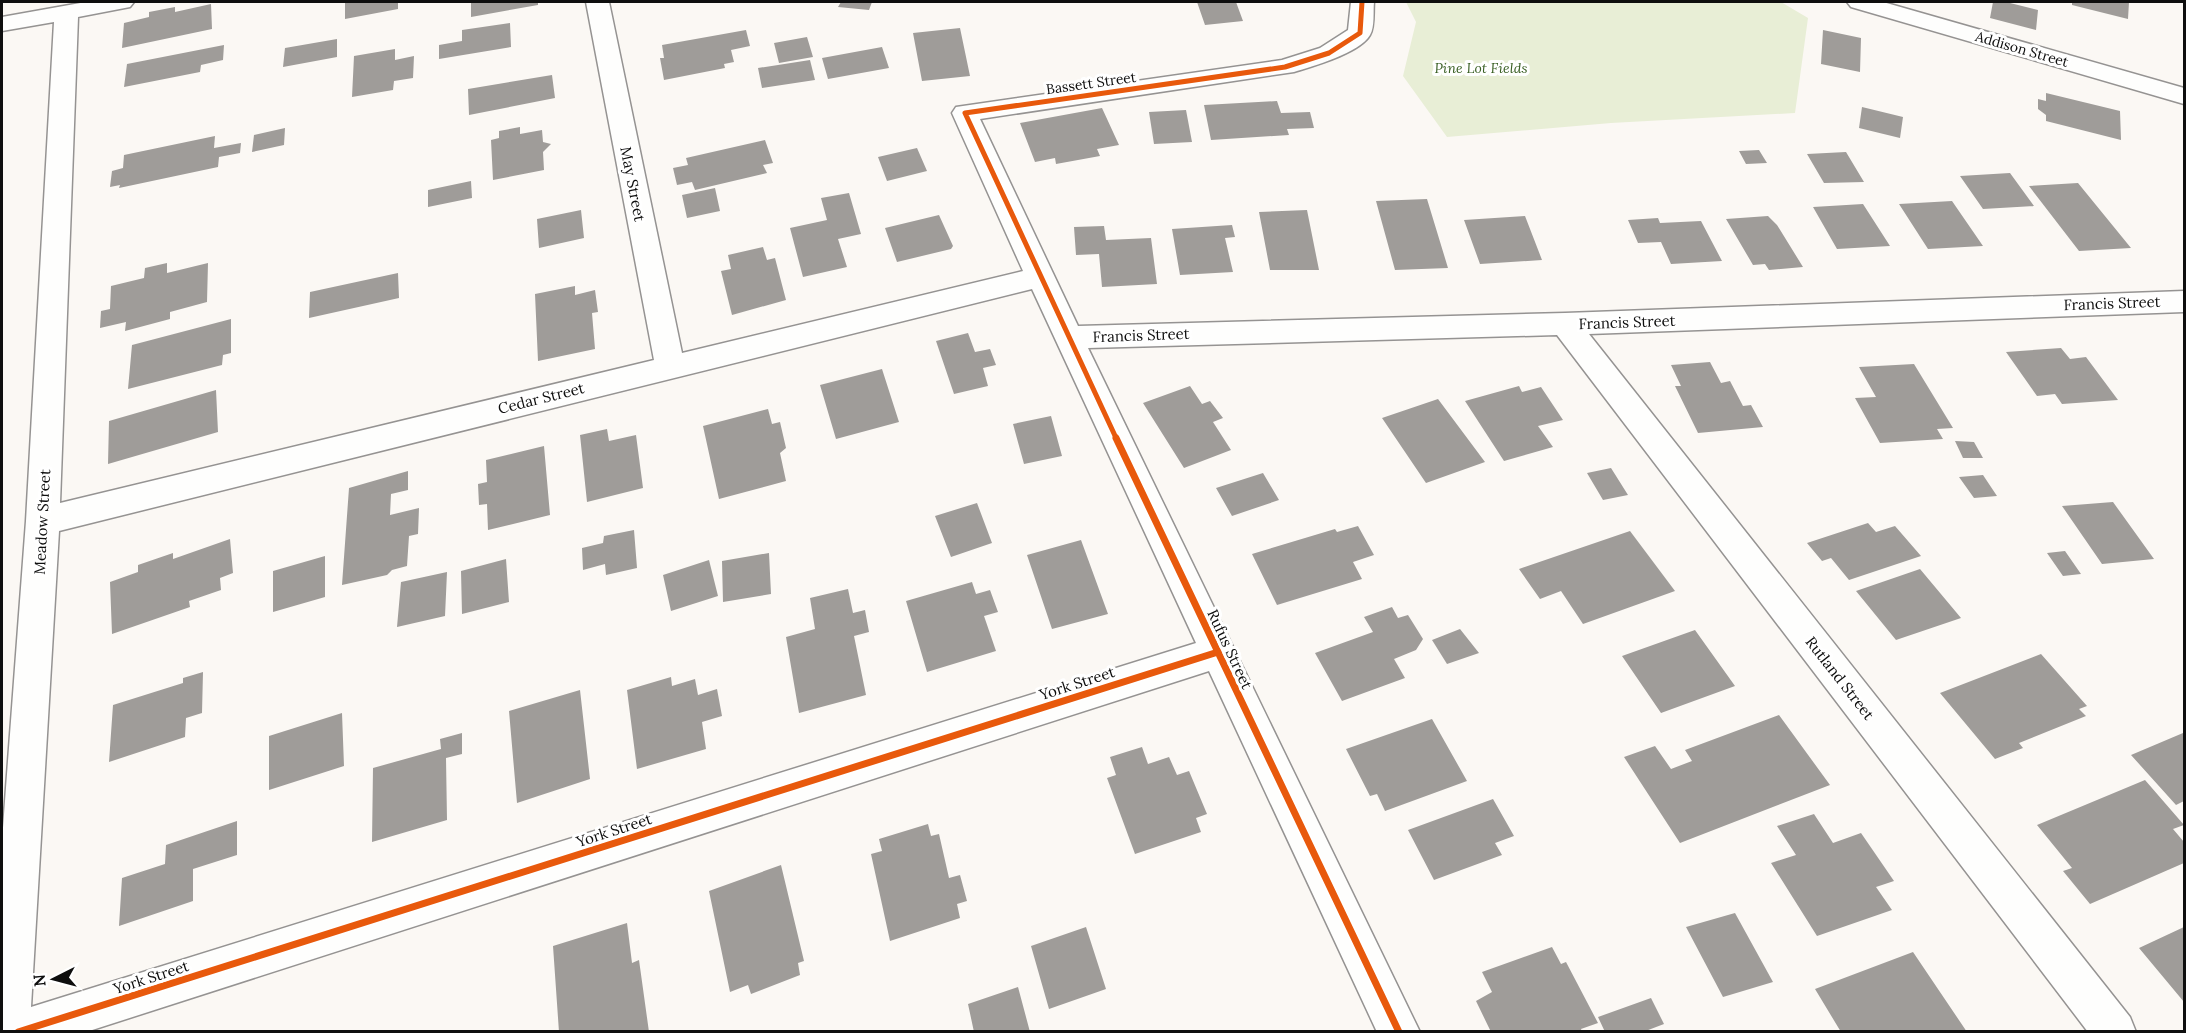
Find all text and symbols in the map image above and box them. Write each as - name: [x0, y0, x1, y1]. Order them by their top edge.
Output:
- street label: Addison Street: [1972, 27, 2071, 71]
- park label: Pine Lot Fields: [1435, 59, 1527, 77]
- street label: Bassett Street: [1045, 68, 1138, 98]
- street label: May Street: [616, 145, 650, 223]
- street label: Francis Street: [2063, 292, 2161, 314]
- street label: Francis Street: [1578, 311, 1676, 333]
- street label: Francis Street: [1092, 324, 1190, 346]
- street label: Cedar Street: [496, 378, 586, 418]
- street label: Meadow Street: [30, 469, 54, 575]
- street label: Rufus Street: [1203, 606, 1257, 692]
- street label: Rutland Street: [1802, 633, 1879, 724]
- street label: York Street: [1036, 662, 1117, 704]
- street label: York Street: [573, 809, 654, 851]
- north arrow: [24, 949, 84, 1009]
- street label: York Street: [110, 956, 191, 998]
- text: N: [28, 973, 50, 988]

